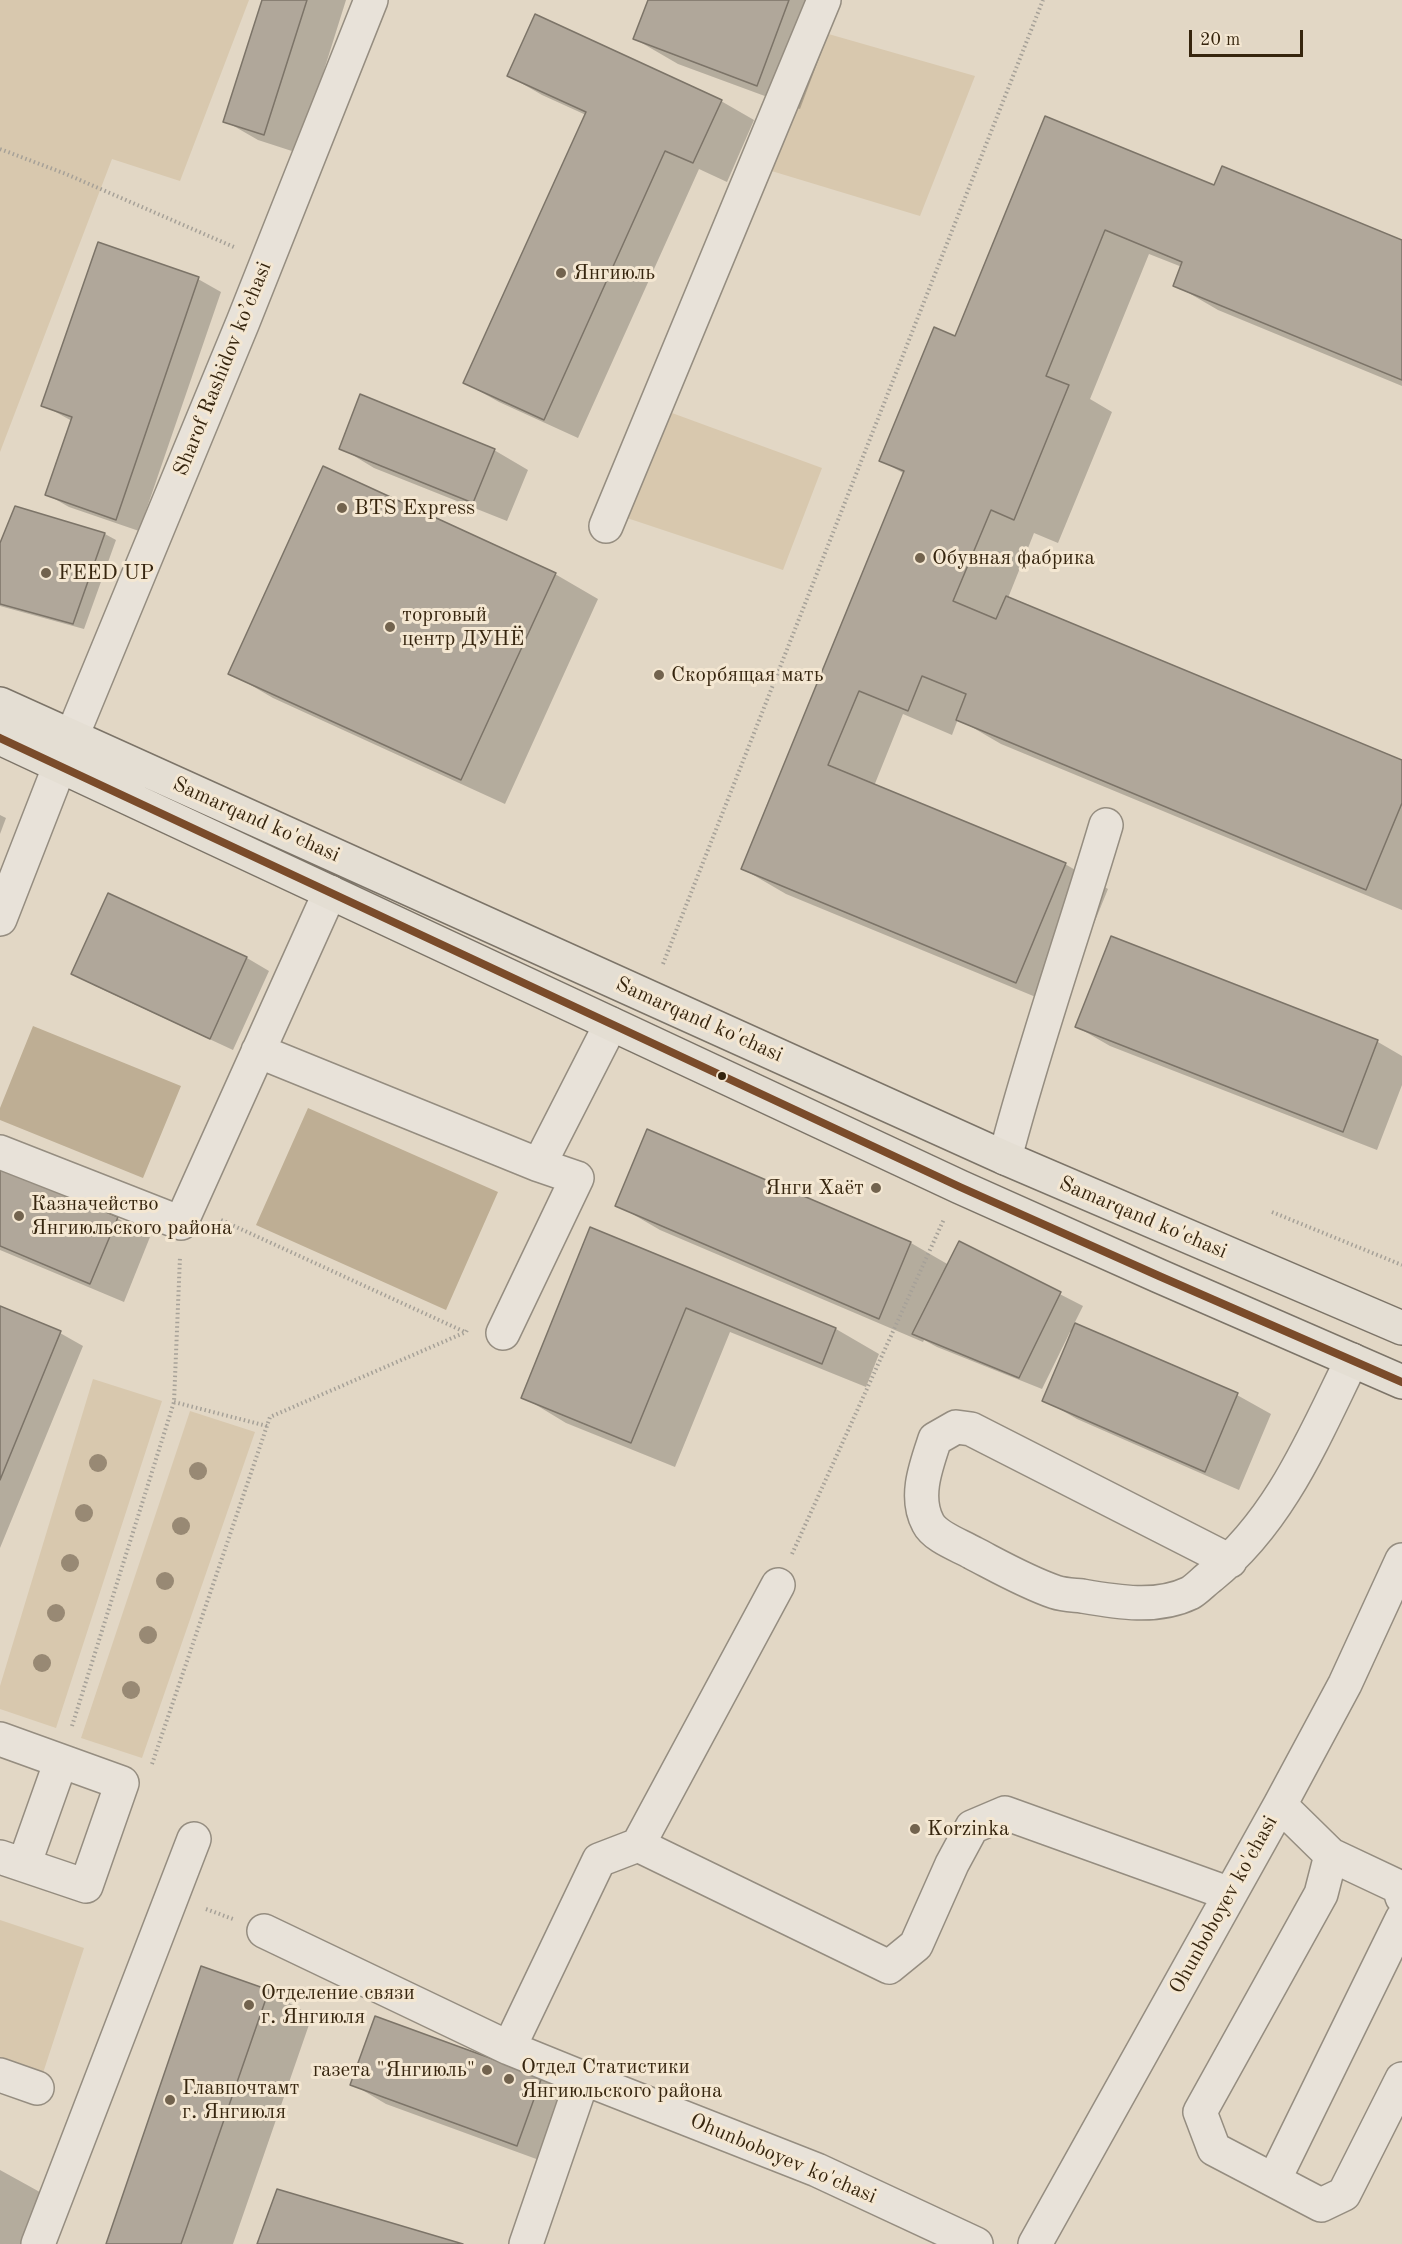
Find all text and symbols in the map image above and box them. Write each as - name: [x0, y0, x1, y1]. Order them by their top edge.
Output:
- scale bar: [1192, 18, 1306, 56]
- text: 20 m: [1200, 31, 1240, 49]
- street label: Sharof Rashidov ko’chasi: [168, 258, 278, 480]
- place label: Янгиюль: [573, 260, 655, 286]
- marker: Янгиюль: [554, 266, 568, 280]
- place label: BTS Express: [354, 495, 475, 521]
- marker: BTS Express: [335, 501, 349, 515]
- place label: Обувная фабрика: [932, 545, 1095, 571]
- marker: Обувная фабрика: [913, 551, 927, 565]
- place label: FEED UP: [58, 560, 154, 586]
- marker: FEED UP: [39, 566, 53, 580]
- place label: торговый центр ДУНЁ: [402, 602, 524, 652]
- marker: торговый центр ДУНЁ: [383, 620, 397, 634]
- place label: Скорбящая мать: [671, 662, 824, 688]
- marker: Скорбящая мать: [652, 668, 666, 682]
- street label: Samarqand ko'chasi: [169, 772, 343, 868]
- street label: Samarqand ko'chasi: [612, 972, 786, 1068]
- unlabelled marker: [716, 1070, 728, 1082]
- street label: Samarqand ko'chasi: [1055, 1171, 1231, 1265]
- place label: Янги Хаёт: [765, 1175, 864, 1201]
- marker: Янги Хаёт: [869, 1181, 883, 1195]
- place label: Казначейство Янгиюльского района: [31, 1191, 232, 1241]
- marker: Казначейство Янгиюльского района: [12, 1209, 26, 1223]
- street label: Ohunboboyev ko'chasi: [1165, 1811, 1283, 1999]
- place label: Korzinka: [927, 1816, 1009, 1842]
- marker: Korzinka: [908, 1822, 922, 1836]
- place label: Отделение связи г. Янгиюля: [261, 1980, 415, 2030]
- marker: Отделение связи г. Янгиюля: [242, 1998, 256, 2012]
- place label: Отдел Статистики Янгиюльского района: [521, 2054, 722, 2104]
- place label: газета "Янгиюль": [313, 2057, 475, 2083]
- marker: газета "Янгиюль": [480, 2063, 494, 2077]
- marker: Отдел Статистики Янгиюльского района: [502, 2072, 516, 2086]
- place label: Главпочтамт г. Янгиюля: [182, 2075, 299, 2125]
- marker: Главпочтамт г. Янгиюля: [163, 2093, 177, 2107]
- street label: Ohunboboyev ko'chasi: [686, 2108, 880, 2210]

